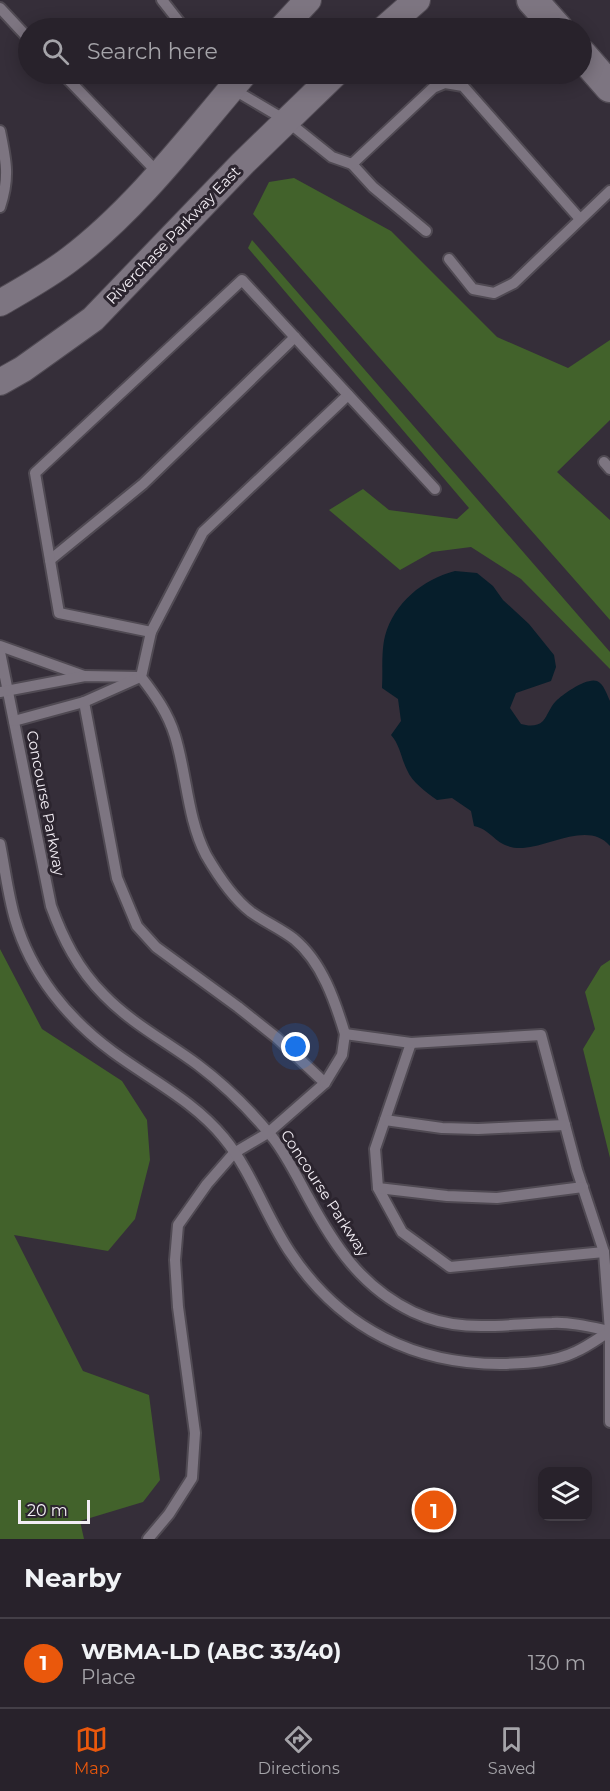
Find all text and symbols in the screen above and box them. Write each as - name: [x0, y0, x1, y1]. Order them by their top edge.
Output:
- search box: [18, 18, 592, 84]
- icon: search: [39, 35, 72, 68]
- text: Search here: [87, 38, 218, 65]
- street label: Riverchase Parkway East: [102, 162, 244, 308]
- street label: Concourse Parkway: [23, 729, 70, 878]
- your location: [281, 1032, 310, 1061]
- street label: Concourse Parkway: [277, 1126, 374, 1261]
- map controls: [538, 1467, 592, 1521]
- button: layers: [538, 1467, 592, 1521]
- pin: 1: [414, 1488, 454, 1532]
- scale bar: [18, 1497, 90, 1524]
- text: 20 m: [27, 1501, 68, 1520]
- text: Nearby: [24, 1562, 121, 1594]
- text: WBMA-LD (ABC 33/40): [81, 1638, 341, 1665]
- text: 1: [40, 1651, 47, 1675]
- text: 130 m: [528, 1651, 586, 1675]
- text: Place: [81, 1665, 136, 1689]
- tab: Map: [74, 1723, 110, 1778]
- tab: Directions: [258, 1723, 340, 1778]
- tab: Saved: [488, 1723, 536, 1778]

